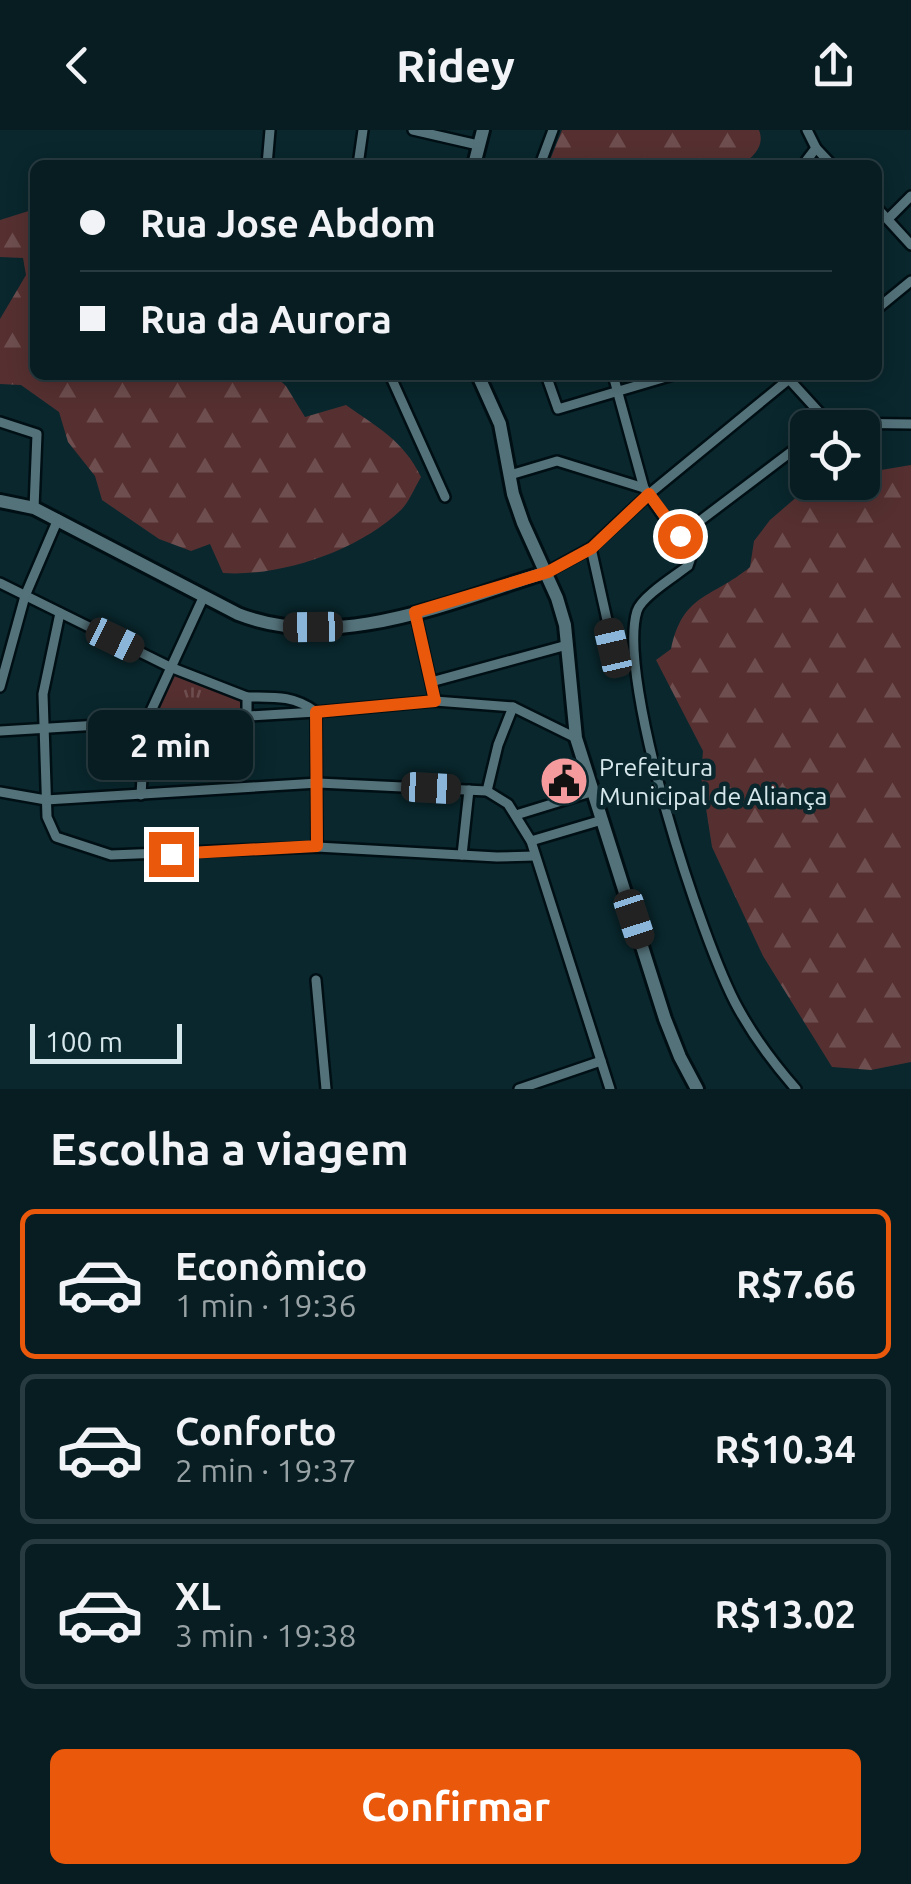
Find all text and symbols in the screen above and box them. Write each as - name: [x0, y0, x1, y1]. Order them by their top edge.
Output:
- icon: back: [50, 38, 105, 93]
- icon: share: [806, 38, 861, 93]
- text: Ridey: [396, 40, 515, 91]
- text: Rua Jose Abdom: [140, 202, 436, 244]
- text: Rua da Aurora: [140, 298, 392, 340]
- map controls: [790, 410, 880, 500]
- button: locate: [790, 410, 880, 500]
- route start: [658, 514, 703, 559]
- car: [283, 611, 343, 643]
- car: [81, 613, 149, 667]
- car: [592, 615, 634, 681]
- callout: 2 min: [89, 709, 254, 779]
- text: 2 min: [130, 727, 211, 763]
- place label: Prefeitura Municipal de Aliança: [599, 753, 827, 810]
- public building icon: Prefeitura Municipal de Aliança: [538, 755, 590, 807]
- car: [400, 771, 462, 805]
- route end: [149, 832, 194, 877]
- car: [610, 886, 658, 952]
- scale bar: [30, 1019, 182, 1064]
- text: 100 m: [45, 1026, 123, 1057]
- text: Escolha a viagem: [50, 1123, 409, 1174]
- icon: car: [55, 1239, 145, 1329]
- text: Econômico: [175, 1245, 367, 1287]
- text: R$7.66: [736, 1263, 856, 1305]
- text: 1 min · 19:36: [175, 1287, 357, 1323]
- icon: car: [55, 1404, 145, 1494]
- text: Conforto: [175, 1410, 337, 1452]
- text: R$10.34: [715, 1428, 856, 1470]
- text: 2 min · 19:37: [175, 1452, 357, 1488]
- icon: car: [55, 1569, 145, 1659]
- text: XL: [175, 1575, 221, 1617]
- text: R$13.02: [715, 1593, 856, 1635]
- text: 3 min · 19:38: [175, 1617, 357, 1653]
- button: Confirmar: [50, 1749, 861, 1864]

